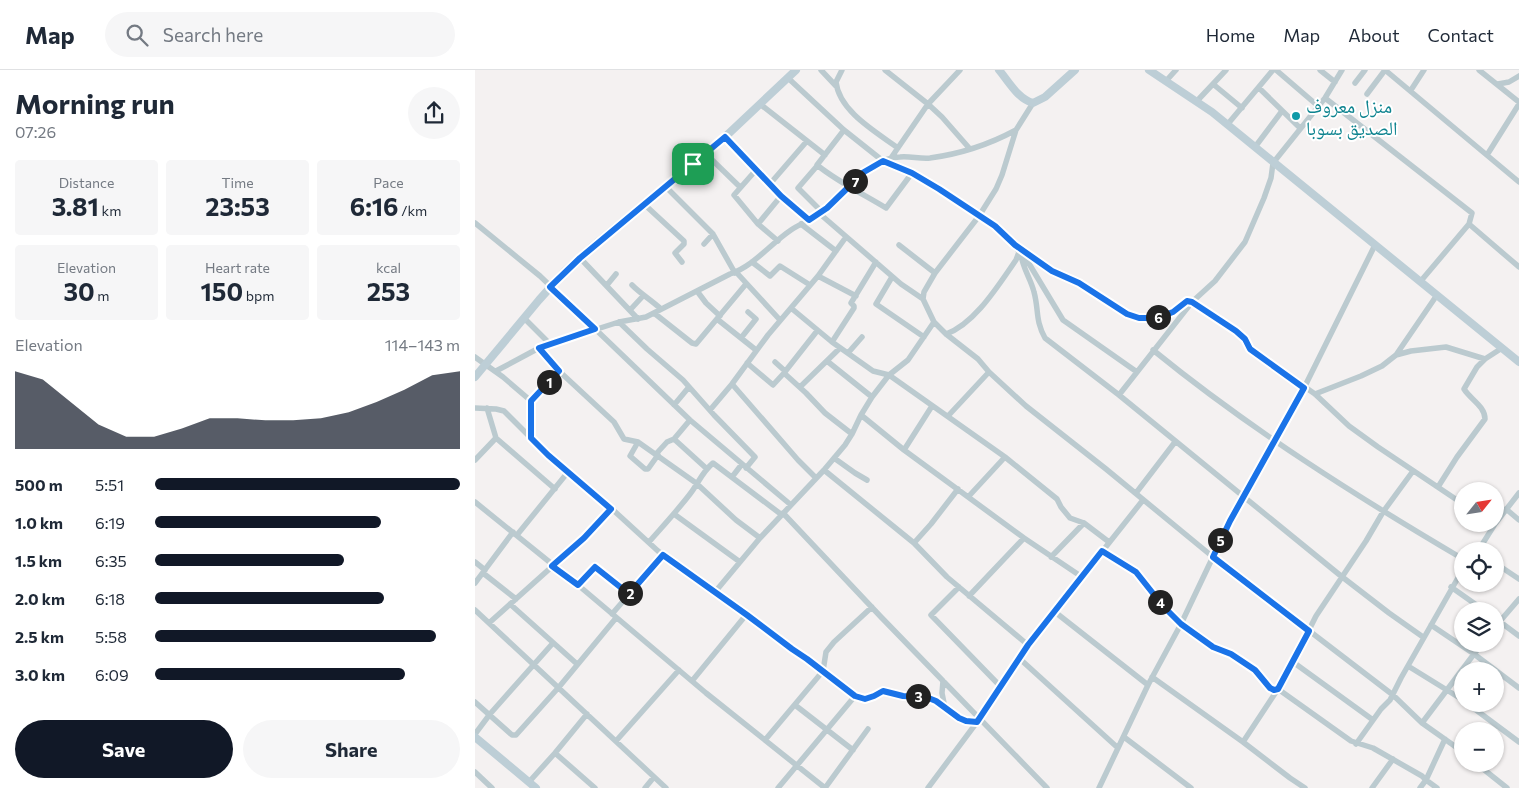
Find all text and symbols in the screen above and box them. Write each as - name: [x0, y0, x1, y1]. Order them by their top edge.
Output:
- search box: [105, 12, 455, 57]
- text: Map: [25, 20, 75, 49]
- icon: search: [123, 21, 151, 49]
- text: Search here: [163, 23, 263, 46]
- text: Home: [1206, 24, 1255, 46]
- text: Map: [1283, 24, 1320, 46]
- text: About: [1348, 24, 1400, 46]
- text: Contact: [1428, 24, 1494, 46]
- text: Morning run: [15, 86, 175, 120]
- button: share: [408, 87, 460, 139]
- place label: منزل معروف الصديق بسوبا: [1306, 94, 1397, 140]
- marker: منزل معروف الصديق بسوبا: [1290, 110, 1302, 122]
- text: 07:26: [15, 122, 56, 141]
- pin: [672, 143, 714, 185]
- icon: arrive: [679, 150, 707, 178]
- pin: 7: [843, 168, 867, 194]
- text: 7: [852, 173, 859, 190]
- text: Distance: [59, 174, 114, 191]
- text: Time: [221, 174, 254, 191]
- text: Pace: [373, 174, 404, 191]
- text: 3.81: [52, 191, 99, 221]
- text: 23:53: [205, 191, 270, 221]
- text: 6:16: [350, 191, 399, 221]
- text: km: [99, 202, 121, 219]
- text: /km: [399, 202, 427, 219]
- text: Elevation: [57, 259, 116, 276]
- text: Heart rate: [205, 259, 270, 276]
- text: kcal: [376, 259, 401, 276]
- text: 30: [63, 276, 95, 306]
- text: 150: [201, 276, 243, 306]
- text: 253: [367, 276, 410, 306]
- text: m: [95, 287, 110, 304]
- text: bpm: [243, 287, 274, 304]
- pin: 6: [1145, 304, 1171, 330]
- text: 6: [1154, 309, 1163, 326]
- text: Elevation: [15, 335, 83, 354]
- text: 114–143 m: [385, 335, 460, 354]
- pin: 1: [537, 370, 561, 394]
- text: 1: [546, 374, 553, 391]
- text: 500 m: [15, 475, 63, 494]
- text: 5:51: [95, 475, 124, 494]
- north arrow: [1454, 482, 1504, 532]
- map controls: [1454, 482, 1504, 772]
- text: 1.0 km: [15, 513, 63, 532]
- text: 6:19: [95, 513, 125, 532]
- pin: 5: [1207, 528, 1233, 552]
- text: 5: [1216, 532, 1225, 549]
- button: locate: [1454, 542, 1504, 592]
- text: 1.5 km: [15, 551, 62, 570]
- text: 6:35: [95, 551, 127, 570]
- pin: 2: [617, 580, 643, 606]
- text: 2: [627, 585, 634, 602]
- text: 2.0 km: [15, 589, 65, 608]
- text: 6:18: [95, 589, 125, 608]
- pin: 4: [1147, 590, 1173, 614]
- text: 4: [1156, 594, 1165, 611]
- button: layers: [1454, 602, 1504, 652]
- text: 2.5 km: [15, 627, 64, 646]
- text: 5:58: [95, 627, 127, 646]
- button: +: [1454, 662, 1504, 712]
- text: 3.0 km: [15, 665, 65, 684]
- text: 6:09: [95, 665, 129, 684]
- pin: 3: [905, 684, 931, 708]
- text: 3: [914, 688, 923, 705]
- button: Save: [15, 720, 233, 778]
- button: Share: [243, 720, 460, 778]
- button: −: [1454, 722, 1504, 772]

